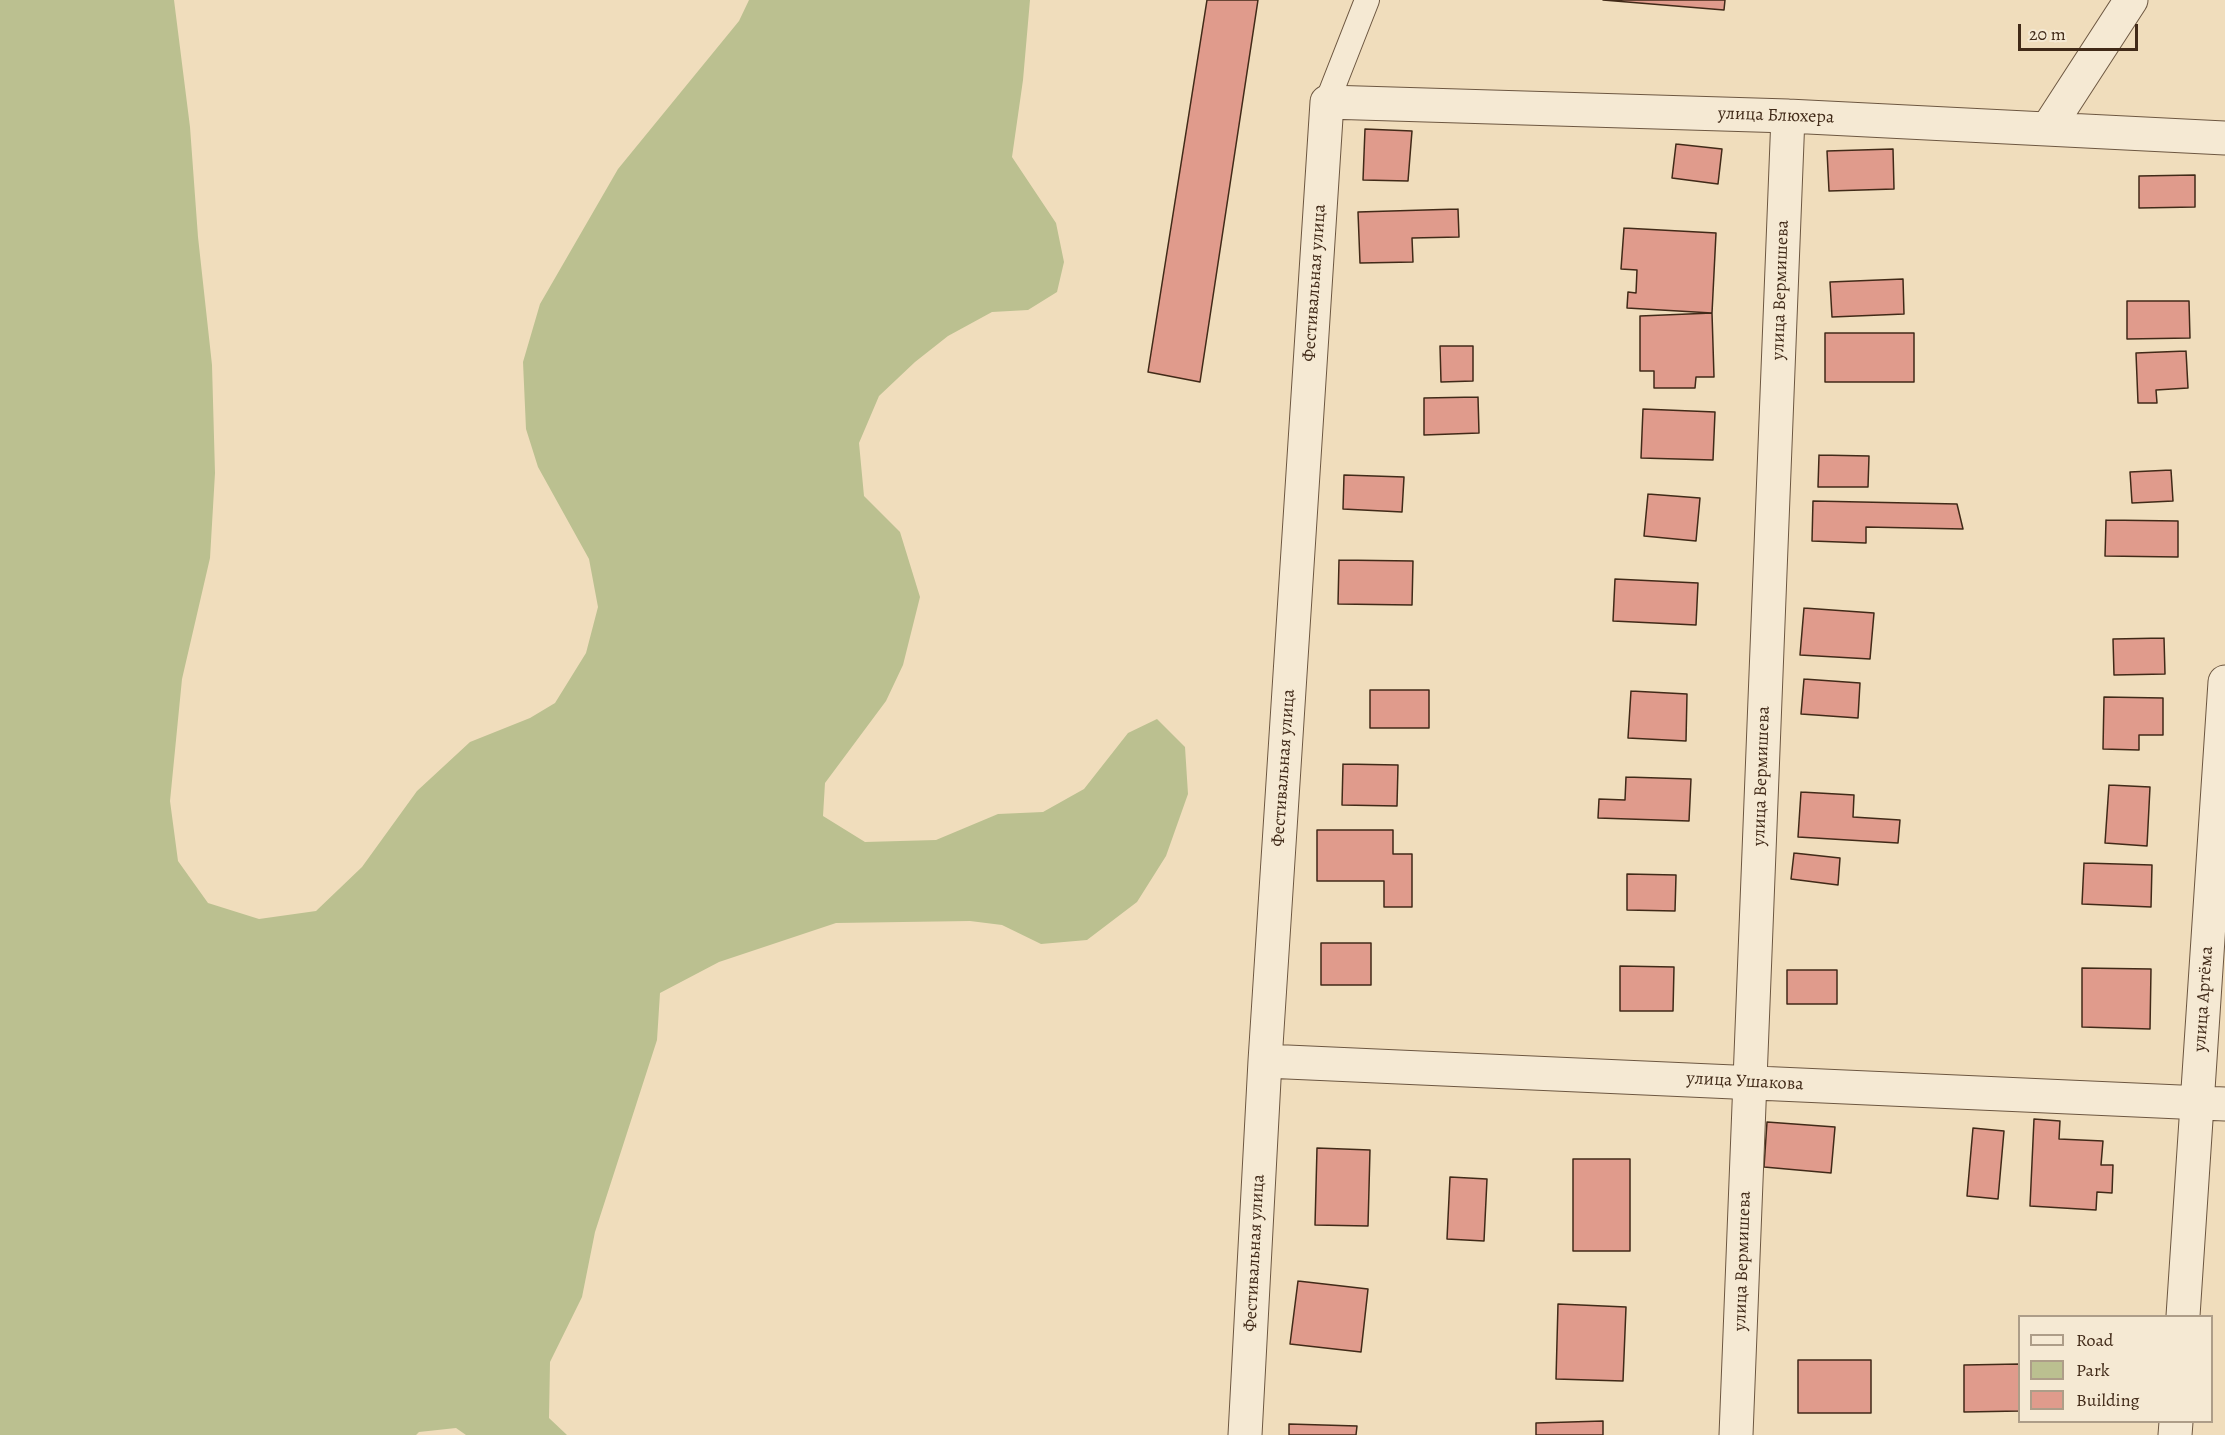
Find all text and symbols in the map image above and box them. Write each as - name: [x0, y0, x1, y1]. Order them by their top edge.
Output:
- scale bar: [2021, 12, 2141, 50]
- text: 20 m: [2029, 22, 2066, 46]
- street label: улица Блюхера: [1717, 103, 1835, 129]
- street label: Фестивальная улица: [1299, 204, 1331, 362]
- street label: улица Вермишева: [1768, 220, 1794, 360]
- street label: Фестивальная улица: [1268, 689, 1300, 847]
- street label: улица Вермишева: [1749, 706, 1775, 846]
- street label: улица Артёма: [2190, 946, 2218, 1052]
- street label: улица Ушакова: [1686, 1068, 1804, 1096]
- street label: Фестивальная улица: [1240, 1174, 1270, 1332]
- street label: улица Вермишева: [1730, 1191, 1756, 1331]
- legend: [2018, 1315, 2213, 1423]
- text: Road: [2076, 1328, 2113, 1352]
- text: Park: [2076, 1358, 2110, 1382]
- text: Building: [2076, 1388, 2140, 1412]

